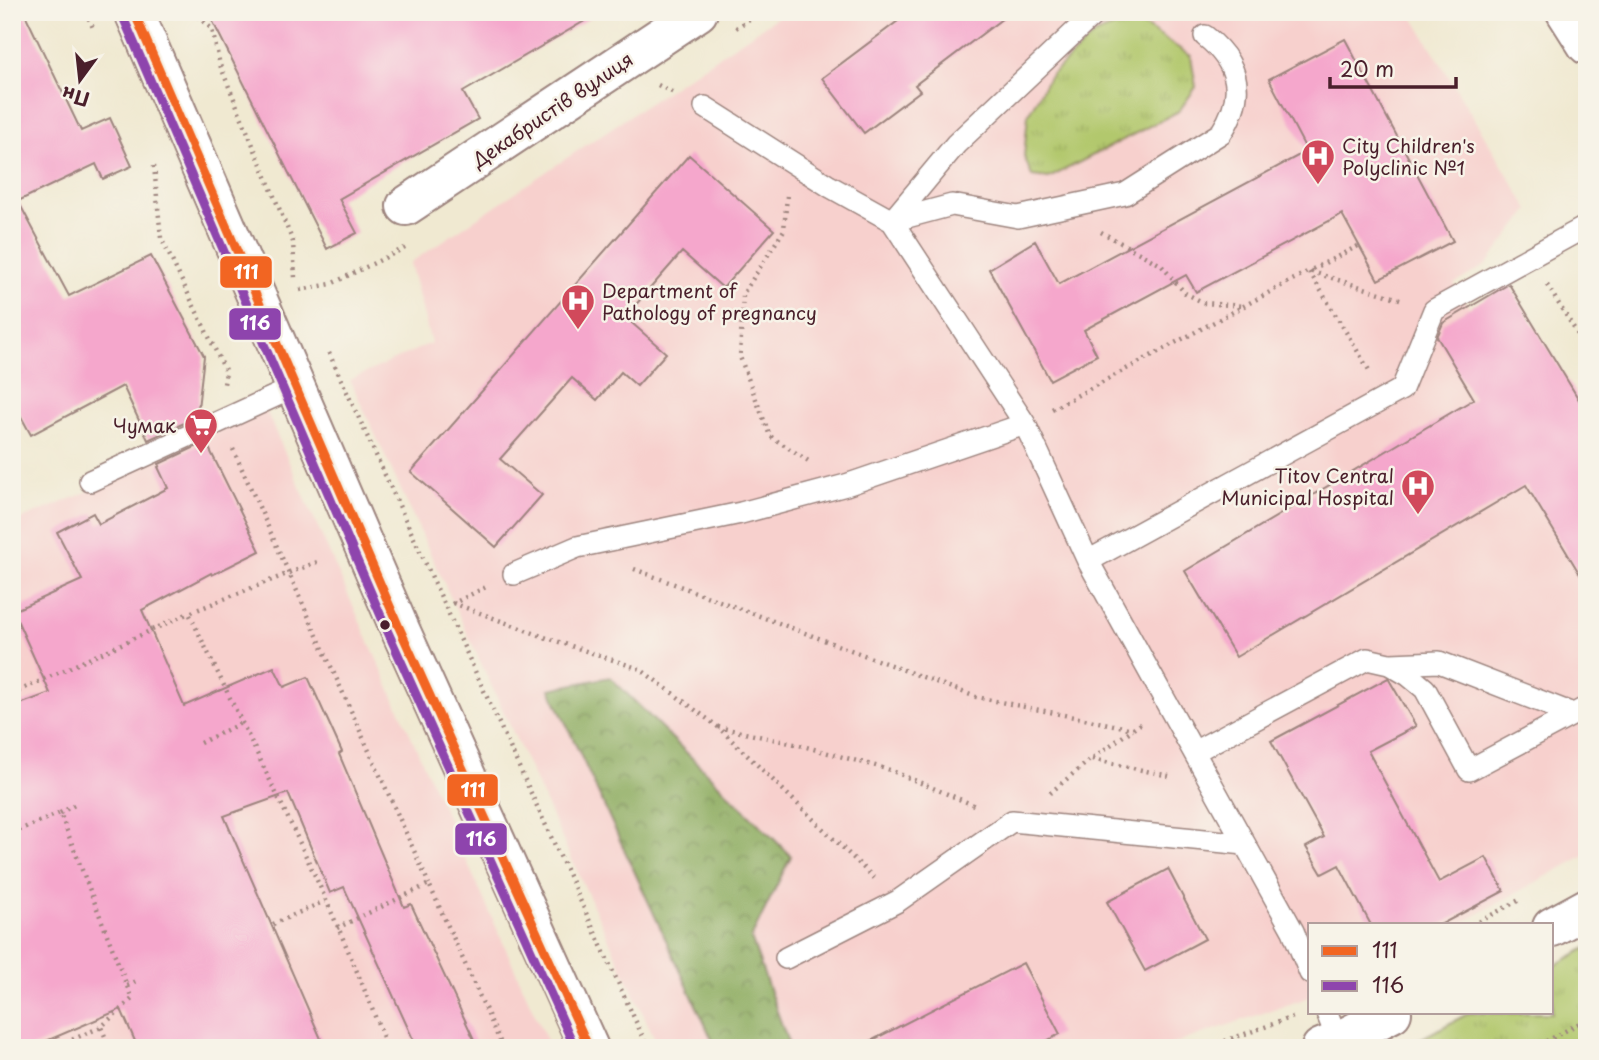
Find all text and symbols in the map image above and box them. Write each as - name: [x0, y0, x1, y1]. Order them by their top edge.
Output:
- street label: Декабристів вулиця: [465, 45, 638, 174]
- north arrow: [46, 46, 116, 116]
- scale bar: [1330, 46, 1456, 90]
- text: 20 m: [1340, 52, 1394, 84]
- text: Пн: [58, 80, 92, 114]
- place label: City Children's Polyclinic №1: [1342, 131, 1475, 181]
- hospital icon: City Children's Polyclinic №1: [1299, 137, 1337, 186]
- line badge: 111: [219, 255, 273, 289]
- text: 111: [233, 257, 259, 285]
- place label: Department of Pathology of pregnancy: [602, 276, 817, 326]
- hospital icon: Department of Pathology of pregnancy: [559, 282, 597, 331]
- line badge: 116: [228, 307, 282, 341]
- text: 116: [240, 308, 270, 336]
- supermarket icon: Чумак: [182, 406, 220, 455]
- place label: Чумак: [113, 411, 177, 439]
- place label: Titov Central Municipal Hospital: [1221, 461, 1394, 511]
- hospital icon: Titov Central Municipal Hospital: [1399, 467, 1437, 516]
- unlabelled marker: [378, 618, 392, 632]
- line badge: 111: [446, 773, 499, 807]
- text: 111: [460, 775, 486, 803]
- line badge: 116: [454, 822, 508, 856]
- text: 116: [466, 824, 496, 852]
- legend: [1308, 923, 1554, 1014]
- text: 111: [1372, 933, 1398, 965]
- text: 116: [1372, 968, 1404, 1000]

